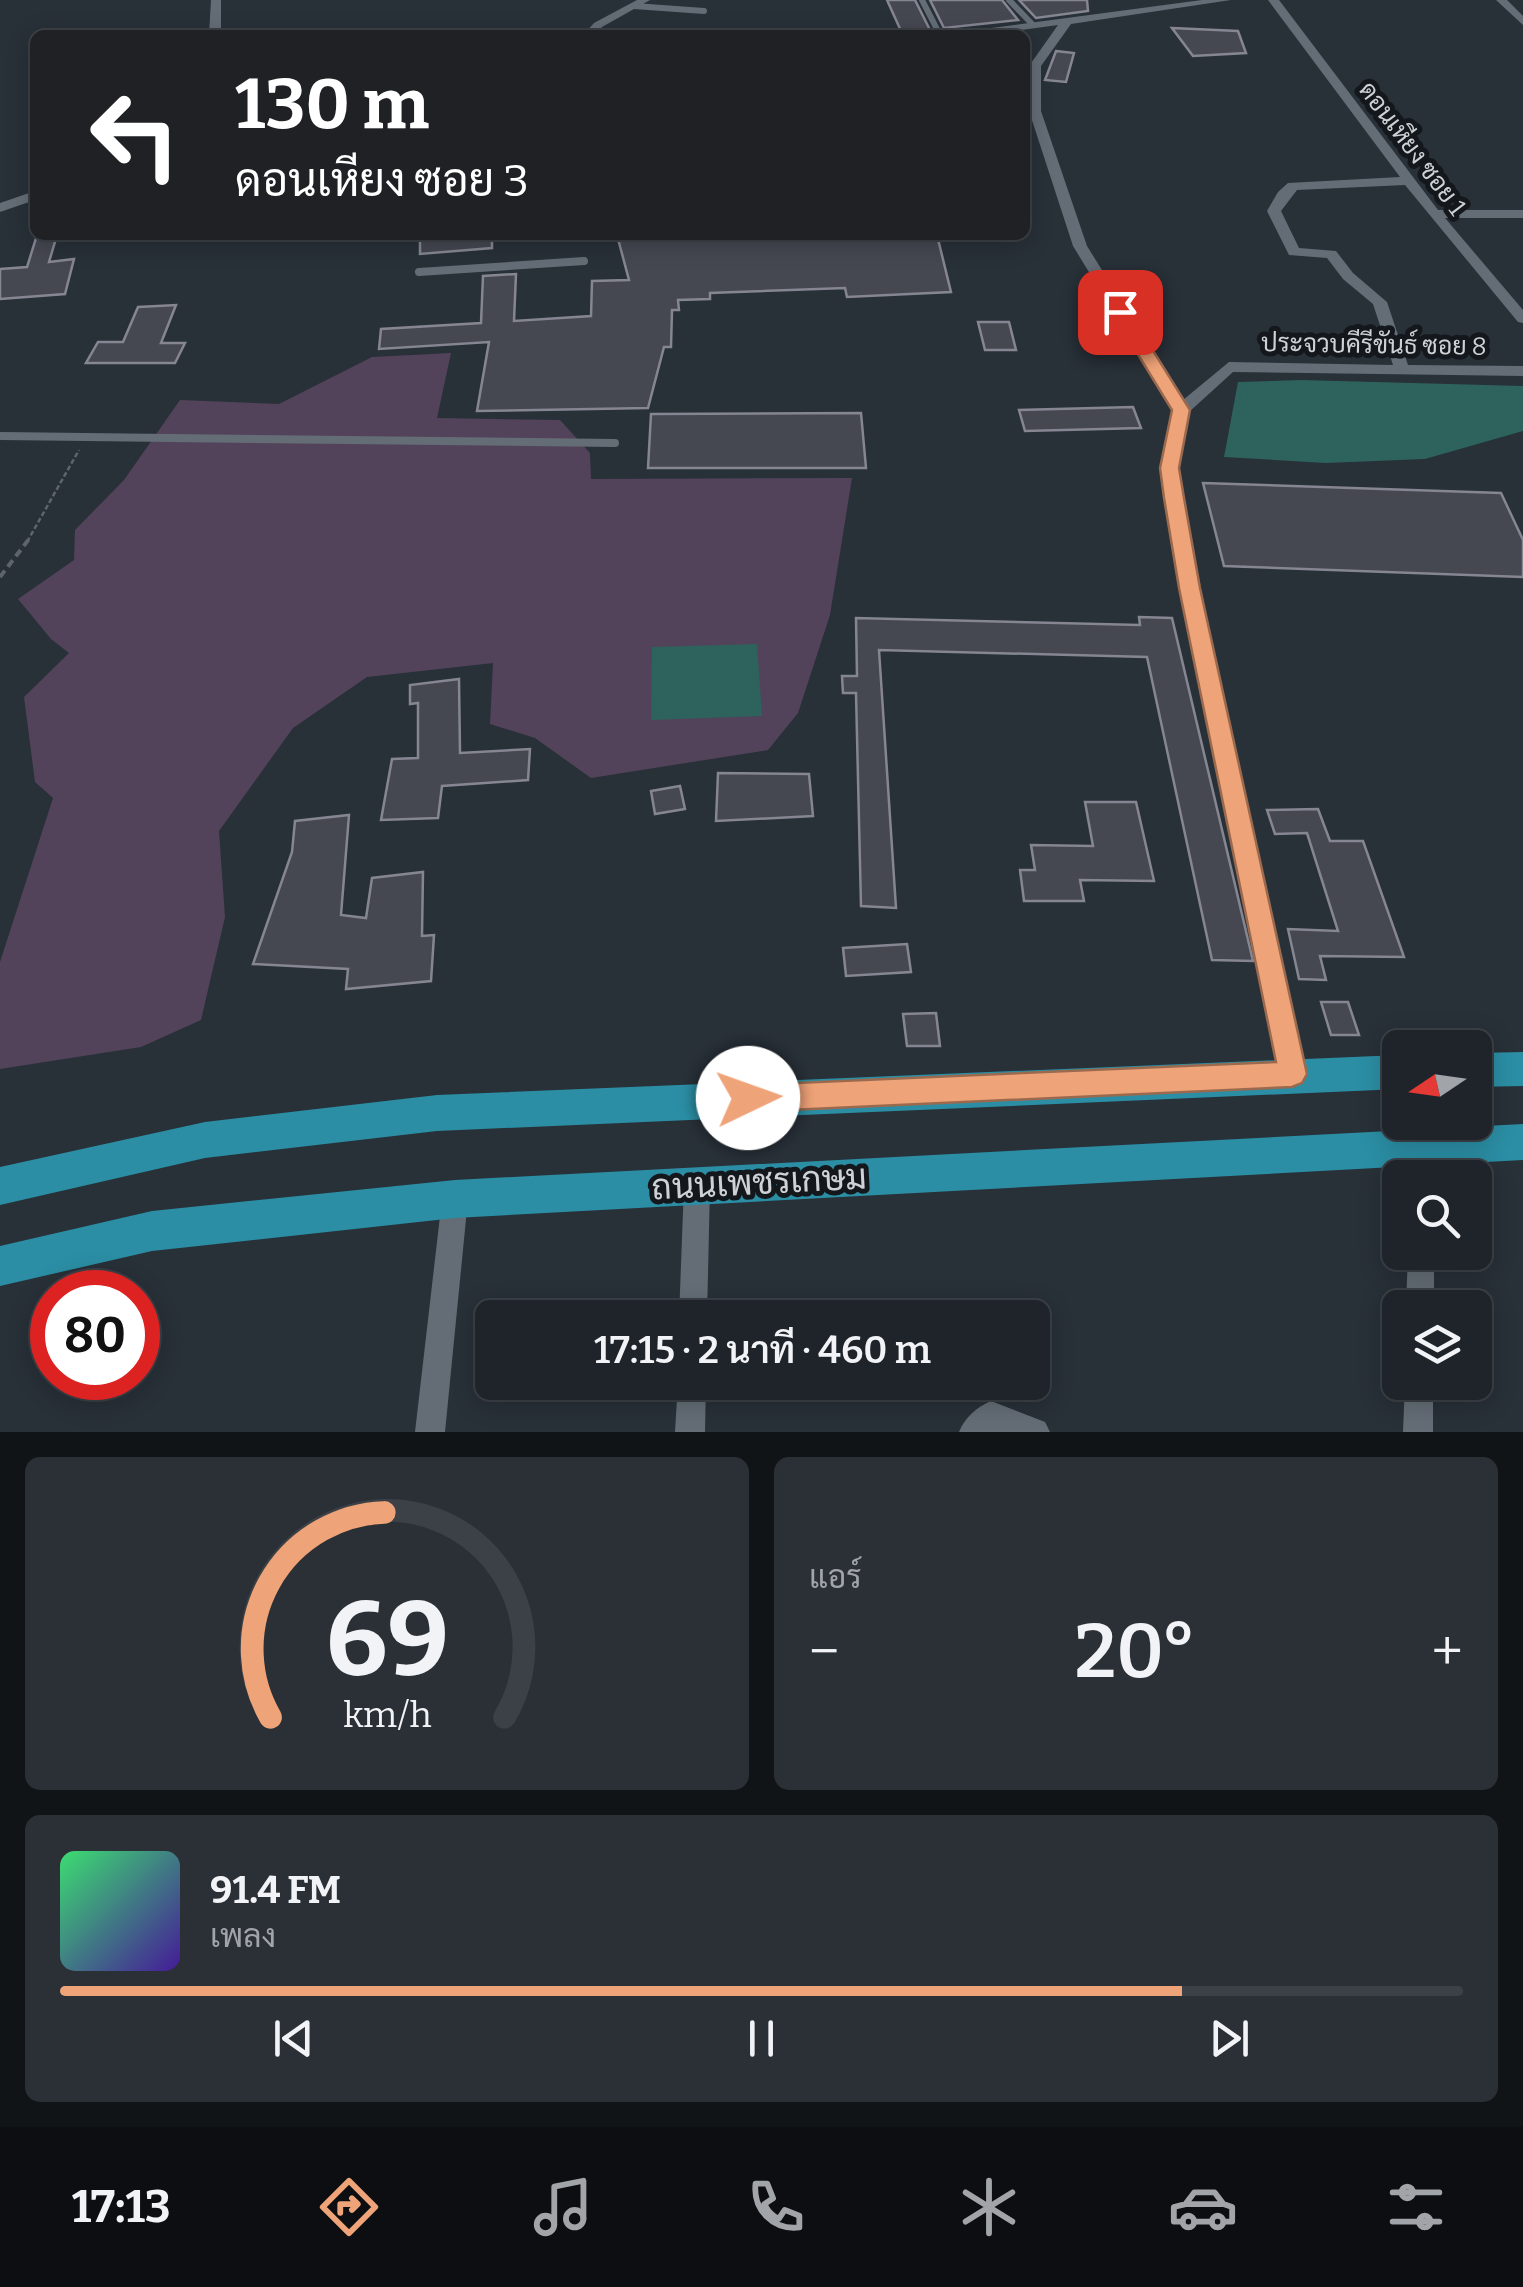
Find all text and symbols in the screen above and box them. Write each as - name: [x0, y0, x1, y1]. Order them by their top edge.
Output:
- text: 130 m: [235, 63, 429, 147]
- icon: left: [70, 70, 200, 200]
- street label: ดอนเหียง ซอย 1: [1352, 75, 1474, 221]
- text: ดอนเหียง ซอย 3: [235, 154, 529, 208]
- pin: [1078, 270, 1163, 355]
- icon: arrive: [1093, 285, 1148, 340]
- street label: ประจวบคีรีขันธ์ ซอย 8: [1261, 325, 1487, 362]
- north arrow: [1382, 1030, 1492, 1140]
- map controls: [1382, 1030, 1492, 1400]
- position arrow: [696, 1046, 800, 1150]
- street label: ถนนเพชรเกษม: [650, 1155, 868, 1209]
- button: search: [1382, 1160, 1492, 1270]
- speed limit sign: 80: [30, 1270, 160, 1400]
- button: layers: [1382, 1290, 1492, 1400]
- text: 17:15 · 2 นาที · 460 m: [594, 1327, 931, 1373]
- text: แอร์: [809, 1558, 862, 1596]
- text: 69: [326, 1578, 448, 1703]
- text: 20°: [1075, 1607, 1196, 1697]
- text: −: [809, 1619, 839, 1685]
- text: +: [1432, 1619, 1463, 1685]
- text: km/h: [343, 1694, 431, 1736]
- text: 91.4 FM: [210, 1867, 341, 1913]
- text: เพลง: [210, 1917, 276, 1955]
- icon: previous: [266, 2011, 321, 2066]
- icon: pause: [734, 2011, 789, 2066]
- icon: next: [1202, 2011, 1257, 2066]
- icon: directions: [314, 2172, 384, 2242]
- icon: music: [528, 2172, 598, 2242]
- icon: phone: [741, 2172, 811, 2242]
- icon: climate: [954, 2172, 1024, 2242]
- icon: car: [1168, 2172, 1238, 2242]
- icon: filters: [1381, 2172, 1451, 2242]
- text: 17:13: [72, 2180, 171, 2234]

